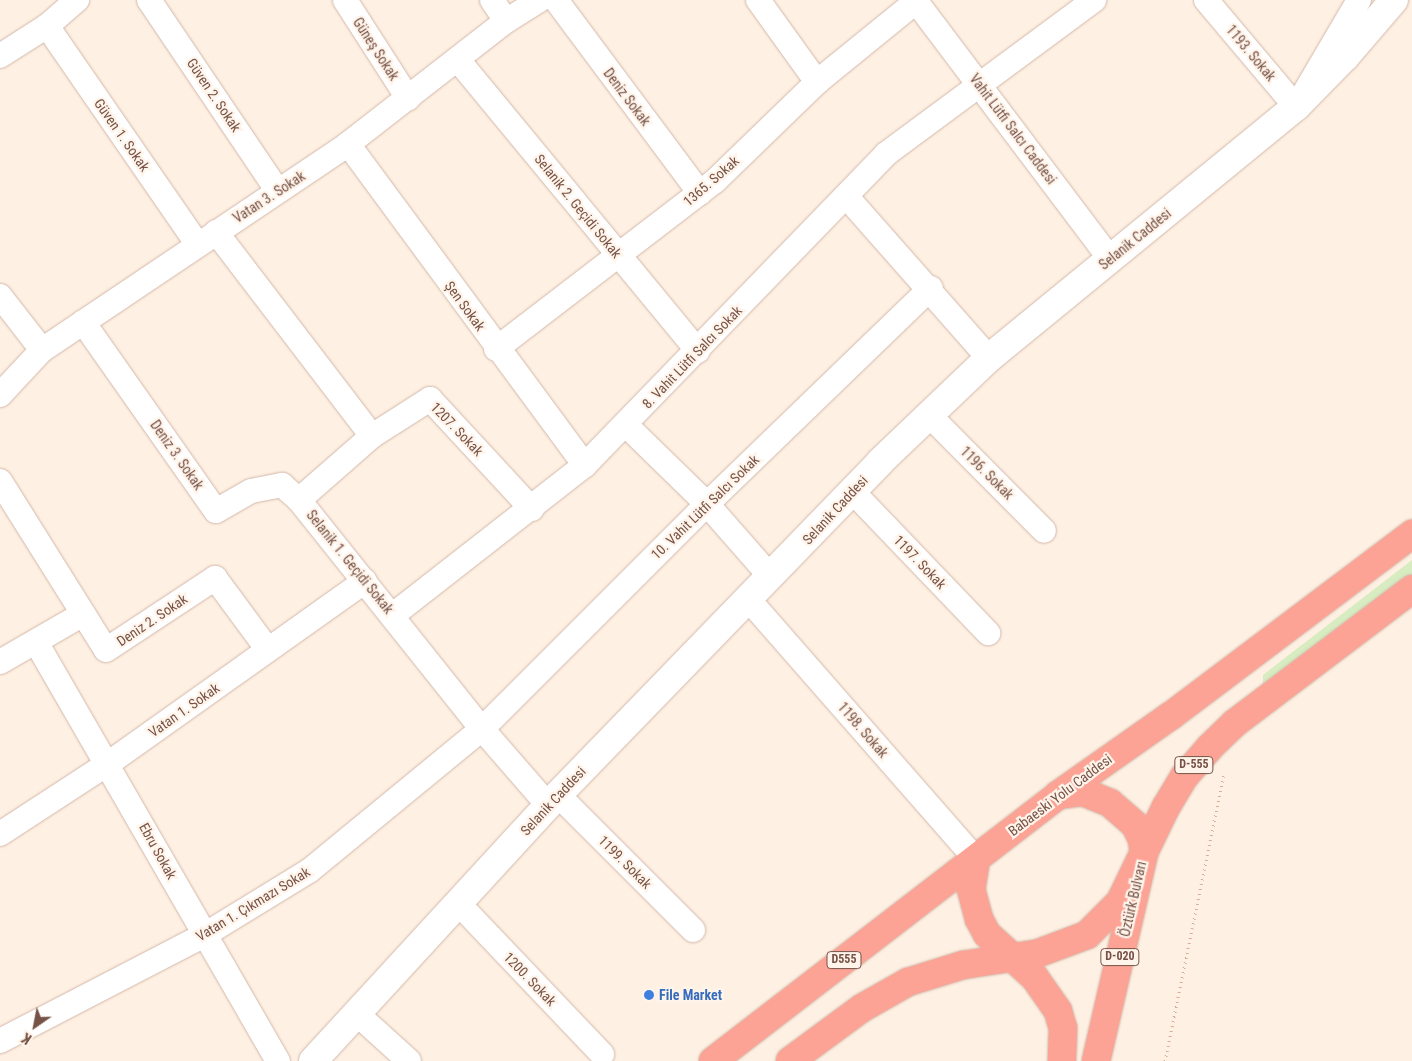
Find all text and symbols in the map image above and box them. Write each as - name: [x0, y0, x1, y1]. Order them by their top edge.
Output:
- street label: Güneş Sokak: [349, 14, 403, 84]
- street label: 1193. Sokak: [1223, 21, 1279, 85]
- street label: Güven 2. Sokak: [183, 55, 245, 135]
- street label: Deniz Sokak: [600, 65, 654, 129]
- street label: Vahit Lütfi Salcı Caddesi: [966, 71, 1060, 187]
- street label: Güven 1. Sokak: [91, 95, 153, 175]
- street label: Selanik 2. Geçidi Sokak: [531, 151, 625, 261]
- street label: 1365. Sokak: [680, 152, 742, 210]
- street label: Vatan 3. Sokak: [230, 167, 308, 227]
- street label: Selanik Caddesi: [1096, 205, 1174, 273]
- street label: Şen Sokak: [441, 278, 489, 334]
- street label: 8. Vahit Lütfi Salcı Sokak: [639, 302, 745, 412]
- street label: 1207. Sokak: [427, 399, 487, 459]
- street label: Deniz 3. Sokak: [147, 417, 207, 493]
- street label: 1196. Sokak: [957, 443, 1017, 503]
- street label: 10. Vahit Lütfi Salcı Sokak: [648, 451, 762, 563]
- street label: Selanik Caddesi: [799, 472, 871, 548]
- street label: Selanik 1. Geçidi Sokak: [303, 507, 397, 617]
- street label: 1197. Sokak: [890, 532, 950, 592]
- street label: Deniz 2. Sokak: [114, 590, 190, 650]
- street label: Vatan 1. Sokak: [145, 679, 223, 741]
- street label: 1198. Sokak: [834, 699, 892, 761]
- street label: Babaeski Yolu Caddesi: [1005, 751, 1115, 839]
- road number: D-555: [1174, 756, 1214, 774]
- street label: Selanik Caddesi: [517, 763, 589, 839]
- street label: Ebru Sokak: [136, 820, 180, 882]
- street label: 1199. Sokak: [595, 832, 655, 892]
- street label: Öztürk Bulvarı: [1116, 860, 1150, 938]
- street label: Vatan 1. Çıkmazı Sokak: [193, 863, 313, 945]
- road number: D-020: [1100, 948, 1140, 966]
- street label: 1200. Sokak: [500, 949, 560, 1009]
- road number: D555: [826, 950, 862, 970]
- place label: File Market: [659, 987, 722, 1003]
- marker: File Market: [643, 989, 655, 1001]
- north arrow: [10, 1001, 60, 1051]
- text: K: [19, 1030, 34, 1047]

